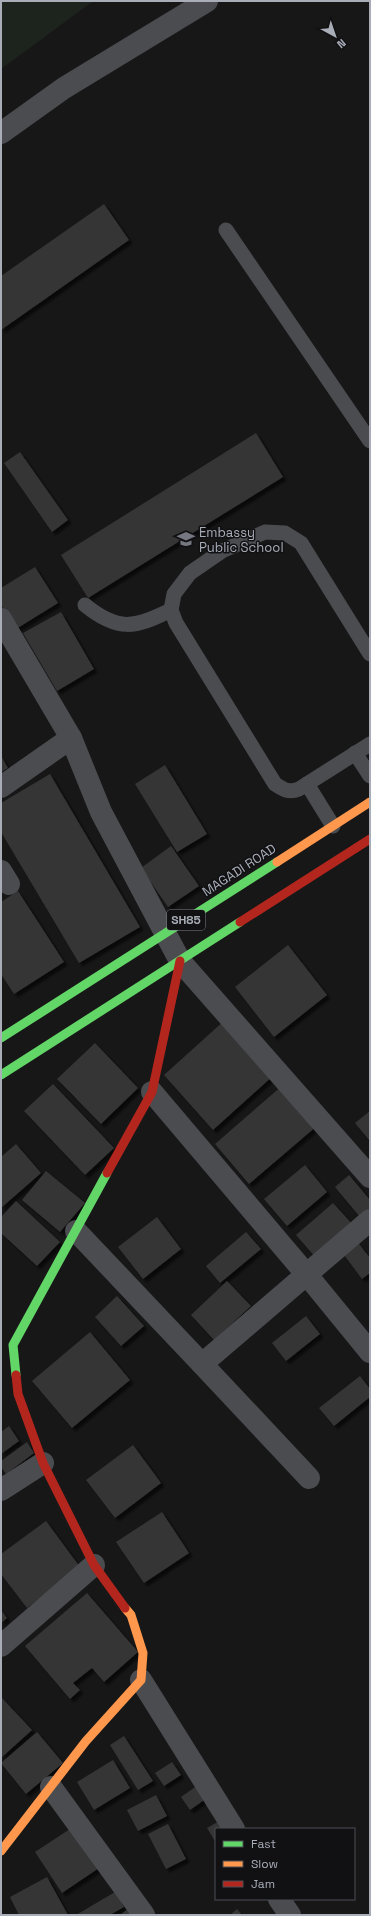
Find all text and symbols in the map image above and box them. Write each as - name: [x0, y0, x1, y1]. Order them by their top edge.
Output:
- north arrow: [315, 16, 355, 56]
- text: N: [334, 36, 349, 51]
- place label: Embassy Public School: [199, 524, 284, 556]
- school or university icon: Embassy Public School: [176, 529, 196, 549]
- street label: MAGADI ROAD: [199, 840, 279, 900]
- road number: SH85: [167, 910, 205, 930]
- legend: [215, 1828, 355, 1900]
- text: Fast: [251, 1836, 276, 1852]
- text: Slow: [251, 1856, 278, 1872]
- text: Jam: [251, 1876, 275, 1892]

